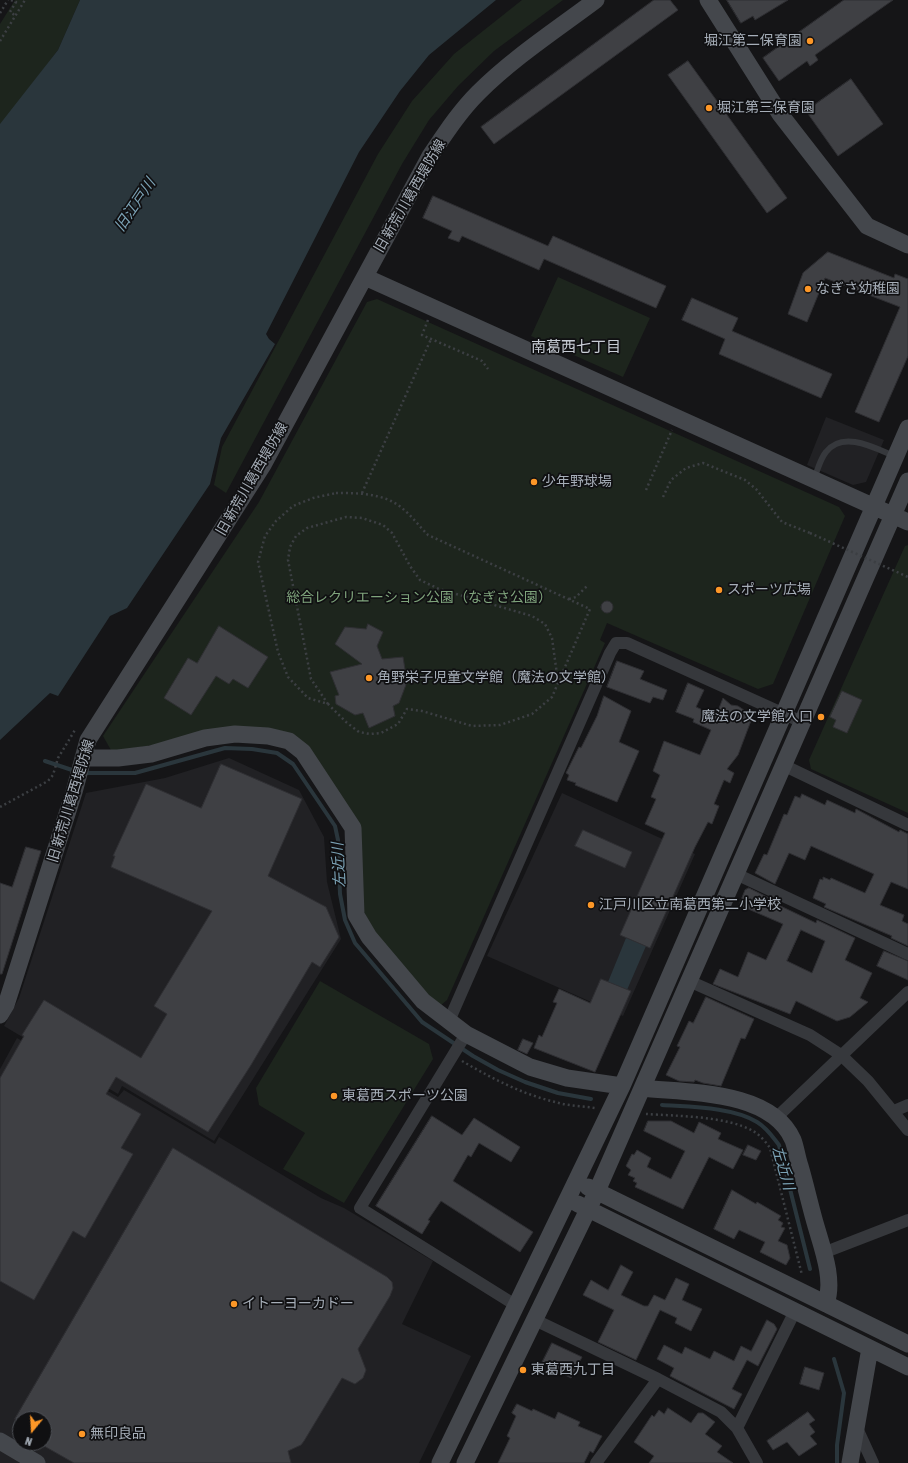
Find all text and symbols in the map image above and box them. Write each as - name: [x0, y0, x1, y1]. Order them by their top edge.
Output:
- place label: 堀江第二保育園: [704, 33, 802, 49]
- marker: 堀江第二保育園: [805, 36, 815, 46]
- place label: 堀江第三保育園: [717, 100, 815, 116]
- marker: 堀江第三保育園: [704, 103, 714, 113]
- street label: 旧 新荒川葛西堤防線: [371, 136, 449, 256]
- water label: 旧江戸川: [111, 175, 159, 235]
- place label: なぎさ幼稚園: [816, 281, 900, 297]
- marker: なぎさ幼稚園: [803, 284, 813, 294]
- district label: 南葛西七丁目: [531, 338, 621, 356]
- street label: 旧 新荒川葛西堤防線: [213, 419, 291, 539]
- place label: 少年野球場: [542, 474, 612, 490]
- marker: 少年野球場: [529, 477, 539, 487]
- place label: スポーツ広場: [727, 582, 811, 598]
- marker: スポーツ広場: [714, 585, 724, 595]
- park label: 総合レクリエーション公園（なぎさ公園）: [286, 590, 552, 606]
- place label: 角野栄子児童文学館（魔法の文学館）: [377, 670, 615, 686]
- marker: 角野栄子児童文学館（魔法の文学館）: [364, 673, 374, 683]
- place label: 魔法の文学館入口: [701, 709, 813, 725]
- marker: 魔法の文学館入口: [816, 712, 826, 722]
- street label: 旧 新荒川葛西堤防線: [44, 737, 98, 865]
- water label: 左近川: [329, 842, 349, 888]
- place label: 江戸川区立南葛西第二小学校: [599, 897, 781, 913]
- marker: 江戸川区立南葛西第二小学校: [586, 900, 596, 910]
- place label: 東葛西スポーツ公園: [342, 1088, 468, 1104]
- marker: 東葛西スポーツ公園: [329, 1091, 339, 1101]
- water label: 左近川: [768, 1144, 798, 1192]
- place label: イトーヨーカドー: [242, 1296, 354, 1312]
- marker: イトーヨーカドー: [229, 1299, 239, 1309]
- place label: 東葛西九丁目: [531, 1362, 615, 1378]
- marker: 東葛西九丁目: [518, 1365, 528, 1375]
- north arrow: [12, 1411, 52, 1451]
- place label: 無印良品: [90, 1426, 146, 1442]
- marker: 無印良品: [77, 1429, 87, 1439]
- text: N: [24, 1435, 34, 1448]

